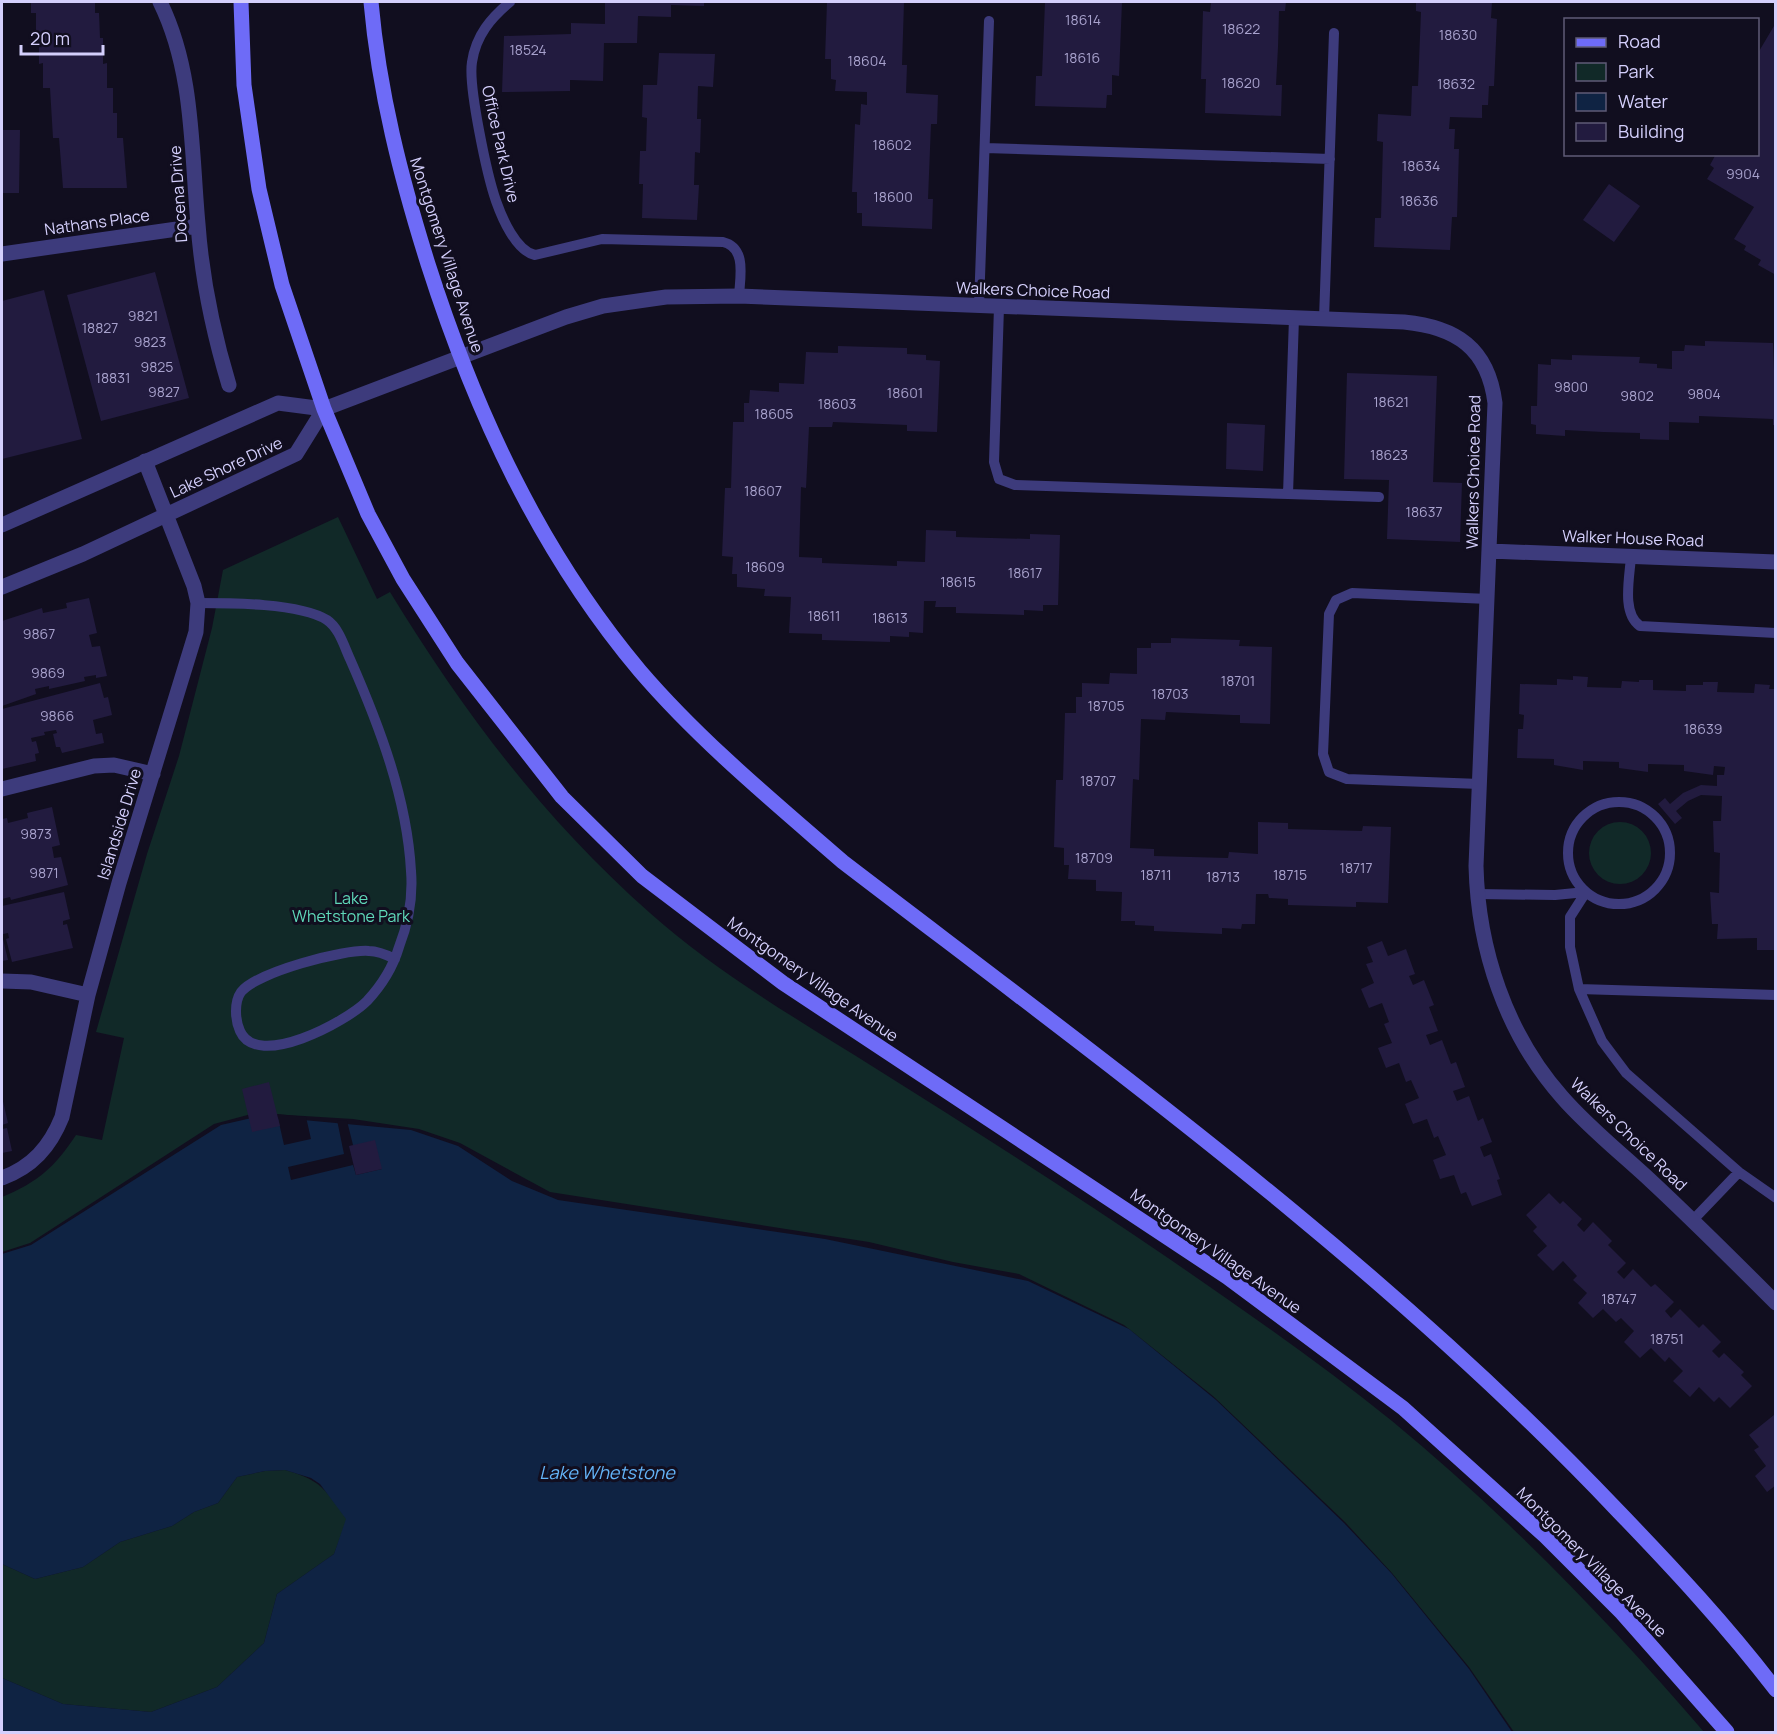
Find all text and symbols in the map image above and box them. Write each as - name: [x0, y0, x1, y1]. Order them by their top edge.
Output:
- house number: 18614: [1065, 10, 1101, 29]
- scale bar: [21, 18, 104, 56]
- legend: [1564, 18, 1759, 156]
- house number: 18622: [1222, 19, 1260, 38]
- house number: 18630: [1439, 25, 1477, 44]
- text: 20 m: [30, 26, 70, 50]
- text: Road: [1618, 29, 1661, 53]
- house number: 18524: [509, 40, 547, 59]
- house number: 18616: [1064, 48, 1100, 67]
- house number: 18604: [847, 51, 887, 70]
- text: Park: [1618, 59, 1655, 83]
- house number: 18620: [1222, 73, 1260, 92]
- house number: 18632: [1437, 74, 1475, 93]
- street label: Office Park Drive: [477, 83, 525, 205]
- text: Water: [1618, 89, 1668, 113]
- text: Building: [1618, 119, 1684, 143]
- house number: 18602: [873, 135, 911, 154]
- street label: Docena Drive: [164, 145, 192, 243]
- street label: Montgomery Village Avenue: [405, 155, 489, 355]
- house number: 18634: [1402, 156, 1440, 175]
- house number: 9904: [1726, 164, 1760, 183]
- house number: 18600: [873, 187, 913, 206]
- house number: 18636: [1400, 191, 1438, 210]
- street label: Nathans Place: [43, 204, 151, 240]
- street label: Walkers Choice Road: [956, 276, 1110, 304]
- house number: 9821: [128, 306, 158, 325]
- house number: 18827: [82, 318, 118, 337]
- house number: 9823: [134, 332, 166, 351]
- house number: 9825: [141, 357, 173, 376]
- house number: 18831: [96, 368, 130, 387]
- house number: 9800: [1554, 377, 1588, 396]
- house number: 9827: [148, 382, 180, 401]
- house number: 18601: [887, 383, 923, 402]
- house number: 9804: [1687, 384, 1721, 403]
- house number: 9802: [1620, 386, 1654, 405]
- house number: 18621: [1373, 392, 1409, 411]
- house number: 18603: [818, 394, 856, 413]
- street label: Walkers Choice Road: [1461, 395, 1485, 549]
- house number: 18605: [755, 404, 793, 423]
- street label: Lake Shore Drive: [166, 431, 286, 503]
- house number: 18623: [1370, 445, 1408, 464]
- house number: 18607: [744, 481, 782, 500]
- house number: 18637: [1405, 502, 1443, 521]
- street label: Walker House Road: [1562, 525, 1704, 551]
- house number: 18609: [745, 557, 785, 576]
- house number: 18617: [1008, 563, 1042, 582]
- house number: 18615: [940, 572, 976, 591]
- house number: 18611: [808, 606, 840, 625]
- house number: 18613: [872, 608, 908, 627]
- house number: 9867: [23, 624, 55, 643]
- house number: 9869: [31, 663, 65, 682]
- house number: 18701: [1221, 671, 1255, 690]
- house number: 18703: [1152, 684, 1188, 703]
- house number: 18705: [1087, 696, 1125, 715]
- house number: 9866: [40, 706, 74, 725]
- house number: 18639: [1684, 719, 1722, 738]
- street label: Islandside Drive: [92, 766, 146, 882]
- house number: 18707: [1080, 771, 1116, 790]
- house number: 9873: [20, 824, 52, 843]
- house number: 18709: [1075, 848, 1113, 867]
- house number: 18717: [1339, 858, 1373, 877]
- house number: 9871: [29, 863, 59, 882]
- house number: 18711: [1140, 865, 1172, 884]
- house number: 18715: [1273, 865, 1307, 884]
- house number: 18713: [1206, 867, 1240, 886]
- park label: Lake Whetstone Park: [292, 887, 411, 927]
- street label: Montgomery Village Avenue: [723, 911, 903, 1047]
- street label: Walkers Choice Road: [1566, 1072, 1692, 1196]
- street label: Montgomery Village Avenue: [1126, 1183, 1306, 1319]
- house number: 18747: [1601, 1289, 1637, 1308]
- house number: 18751: [1650, 1329, 1684, 1348]
- water label: Lake Whetstone: [539, 1460, 676, 1484]
- street label: Montgomery Village Avenue: [1512, 1482, 1672, 1642]

